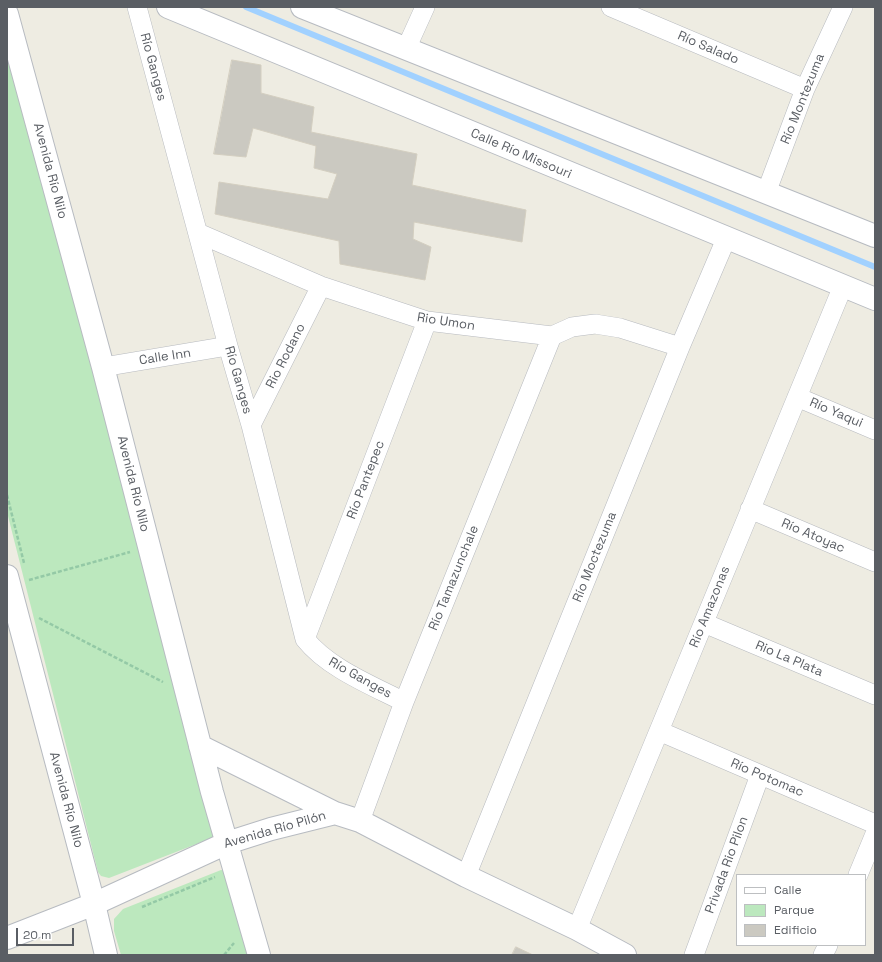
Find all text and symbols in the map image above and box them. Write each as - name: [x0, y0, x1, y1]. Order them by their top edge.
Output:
- street label: Río Salado: [675, 28, 741, 68]
- street label: Río Ganges: [136, 31, 170, 103]
- street label: Río Montezuma: [778, 51, 828, 147]
- street label: Avenida Río Nilo: [30, 121, 70, 221]
- street label: Calle Río Missouri: [468, 126, 574, 182]
- street label: Rio Umon: [416, 310, 476, 334]
- street label: Rio Rodano: [263, 321, 309, 391]
- street label: Río Ganges: [221, 344, 255, 416]
- street label: Calle Inn: [138, 345, 192, 369]
- street label: Río Yaqui: [807, 395, 865, 431]
- street label: Avenida Río Nilo: [114, 434, 152, 534]
- street label: Río Pantepec: [344, 438, 388, 522]
- street label: Río Moctezuma: [570, 510, 620, 604]
- street label: Río Atoyac: [779, 516, 847, 556]
- street label: Río Tamazunchale: [426, 523, 482, 633]
- street label: Río Amazonas: [687, 564, 733, 650]
- street label: Rio La Plata: [753, 638, 825, 680]
- street label: Río Ganges: [326, 654, 394, 702]
- street label: Avenida Río Nilo: [46, 750, 86, 850]
- street label: Río Potomac: [728, 756, 806, 800]
- street label: Avenida Río Pilón: [222, 808, 328, 852]
- street label: Privada Rio Pilon: [702, 814, 752, 916]
- legend: [736, 874, 866, 946]
- text: Calle: [774, 882, 802, 898]
- text: Parque: [774, 902, 814, 918]
- scale bar: [18, 920, 76, 946]
- text: Edificio: [774, 922, 817, 938]
- text: 20 m: [23, 927, 51, 943]

